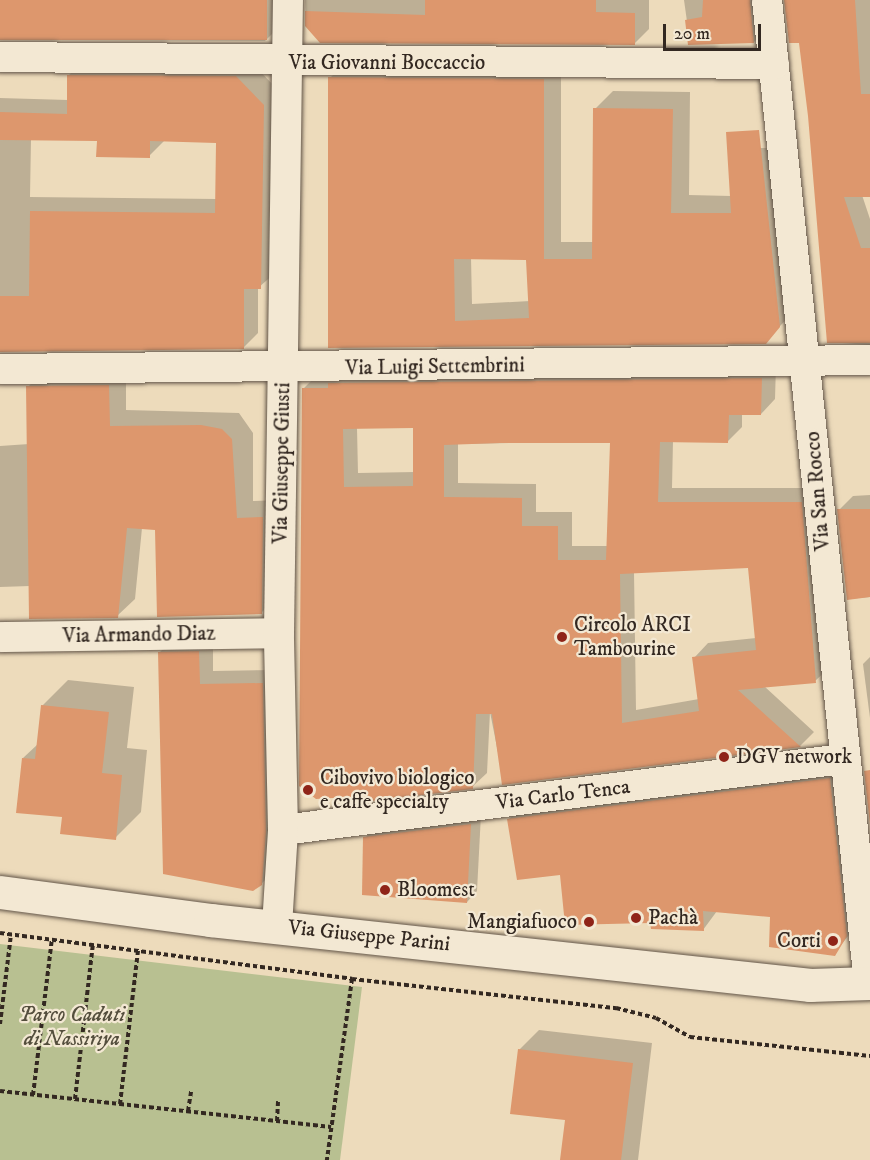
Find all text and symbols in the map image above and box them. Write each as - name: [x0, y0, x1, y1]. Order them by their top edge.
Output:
- scale bar: [666, 12, 764, 50]
- text: 20 m: [674, 23, 710, 45]
- street label: Via Giovanni Boccaccio: [289, 50, 485, 76]
- street label: Via Luigi Settembrini: [345, 353, 525, 381]
- street label: Via Giuseppe Giusti: [268, 382, 296, 544]
- street label: Via San Rocco: [800, 430, 836, 552]
- place label: Circolo ARCI Tambourine: [574, 612, 691, 662]
- street label: Via Armando Diaz: [62, 621, 216, 649]
- marker: Circolo ARCI Tambourine: [555, 630, 569, 644]
- place label: DGV network: [736, 744, 852, 770]
- marker: DGV network: [717, 750, 731, 764]
- place label: Cibovivo biologico e caffe specialty: [320, 765, 475, 815]
- street label: Via Carlo Tenca: [495, 774, 631, 816]
- marker: Cibovivo biologico e caffe specialty: [301, 783, 315, 797]
- place label: Bloomest: [397, 877, 475, 903]
- marker: Bloomest: [378, 883, 392, 897]
- place label: Pachà: [648, 905, 698, 931]
- place label: Mangiafuoco: [467, 909, 577, 935]
- marker: Pachà: [629, 911, 643, 925]
- street label: Via Giuseppe Parini: [287, 915, 451, 957]
- marker: Mangiafuoco: [582, 915, 596, 929]
- place label: Corti: [777, 928, 821, 954]
- marker: Corti: [826, 934, 840, 948]
- park label: Parco Caduti di Nassiriya: [19, 1002, 125, 1052]

